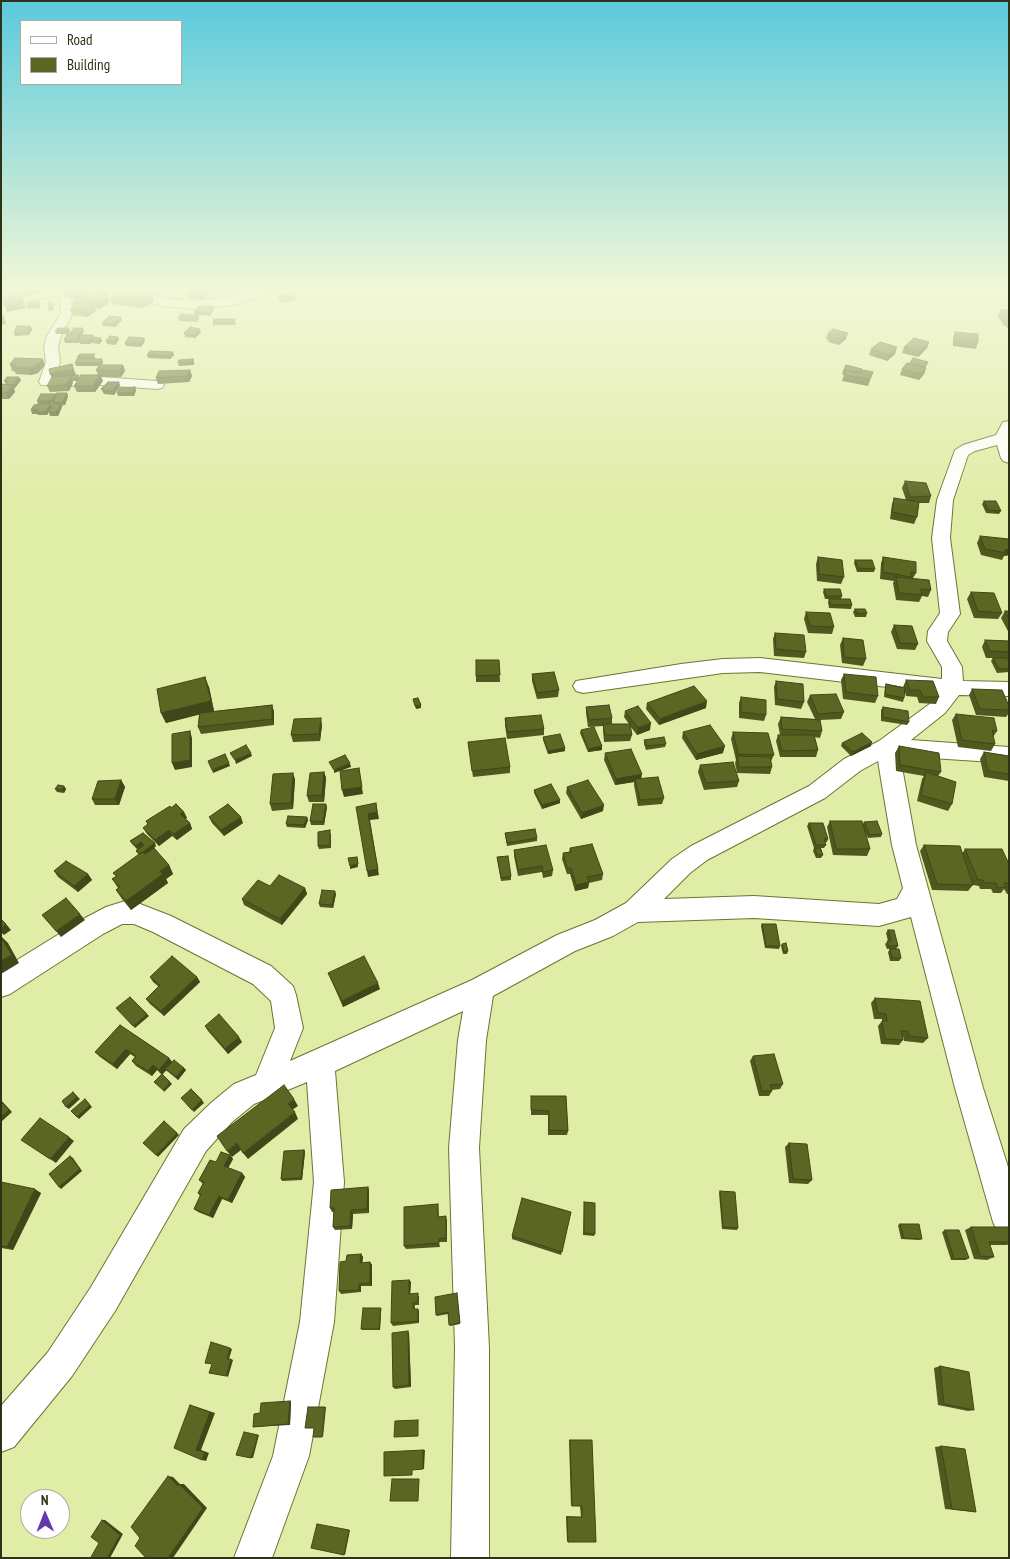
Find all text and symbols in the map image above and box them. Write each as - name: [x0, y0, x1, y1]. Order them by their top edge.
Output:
- legend: [20, 20, 182, 85]
- text: Road: [67, 30, 93, 49]
- text: Building: [67, 55, 110, 74]
- north arrow: [20, 1489, 70, 1539]
- text: N: [41, 1491, 49, 1509]

